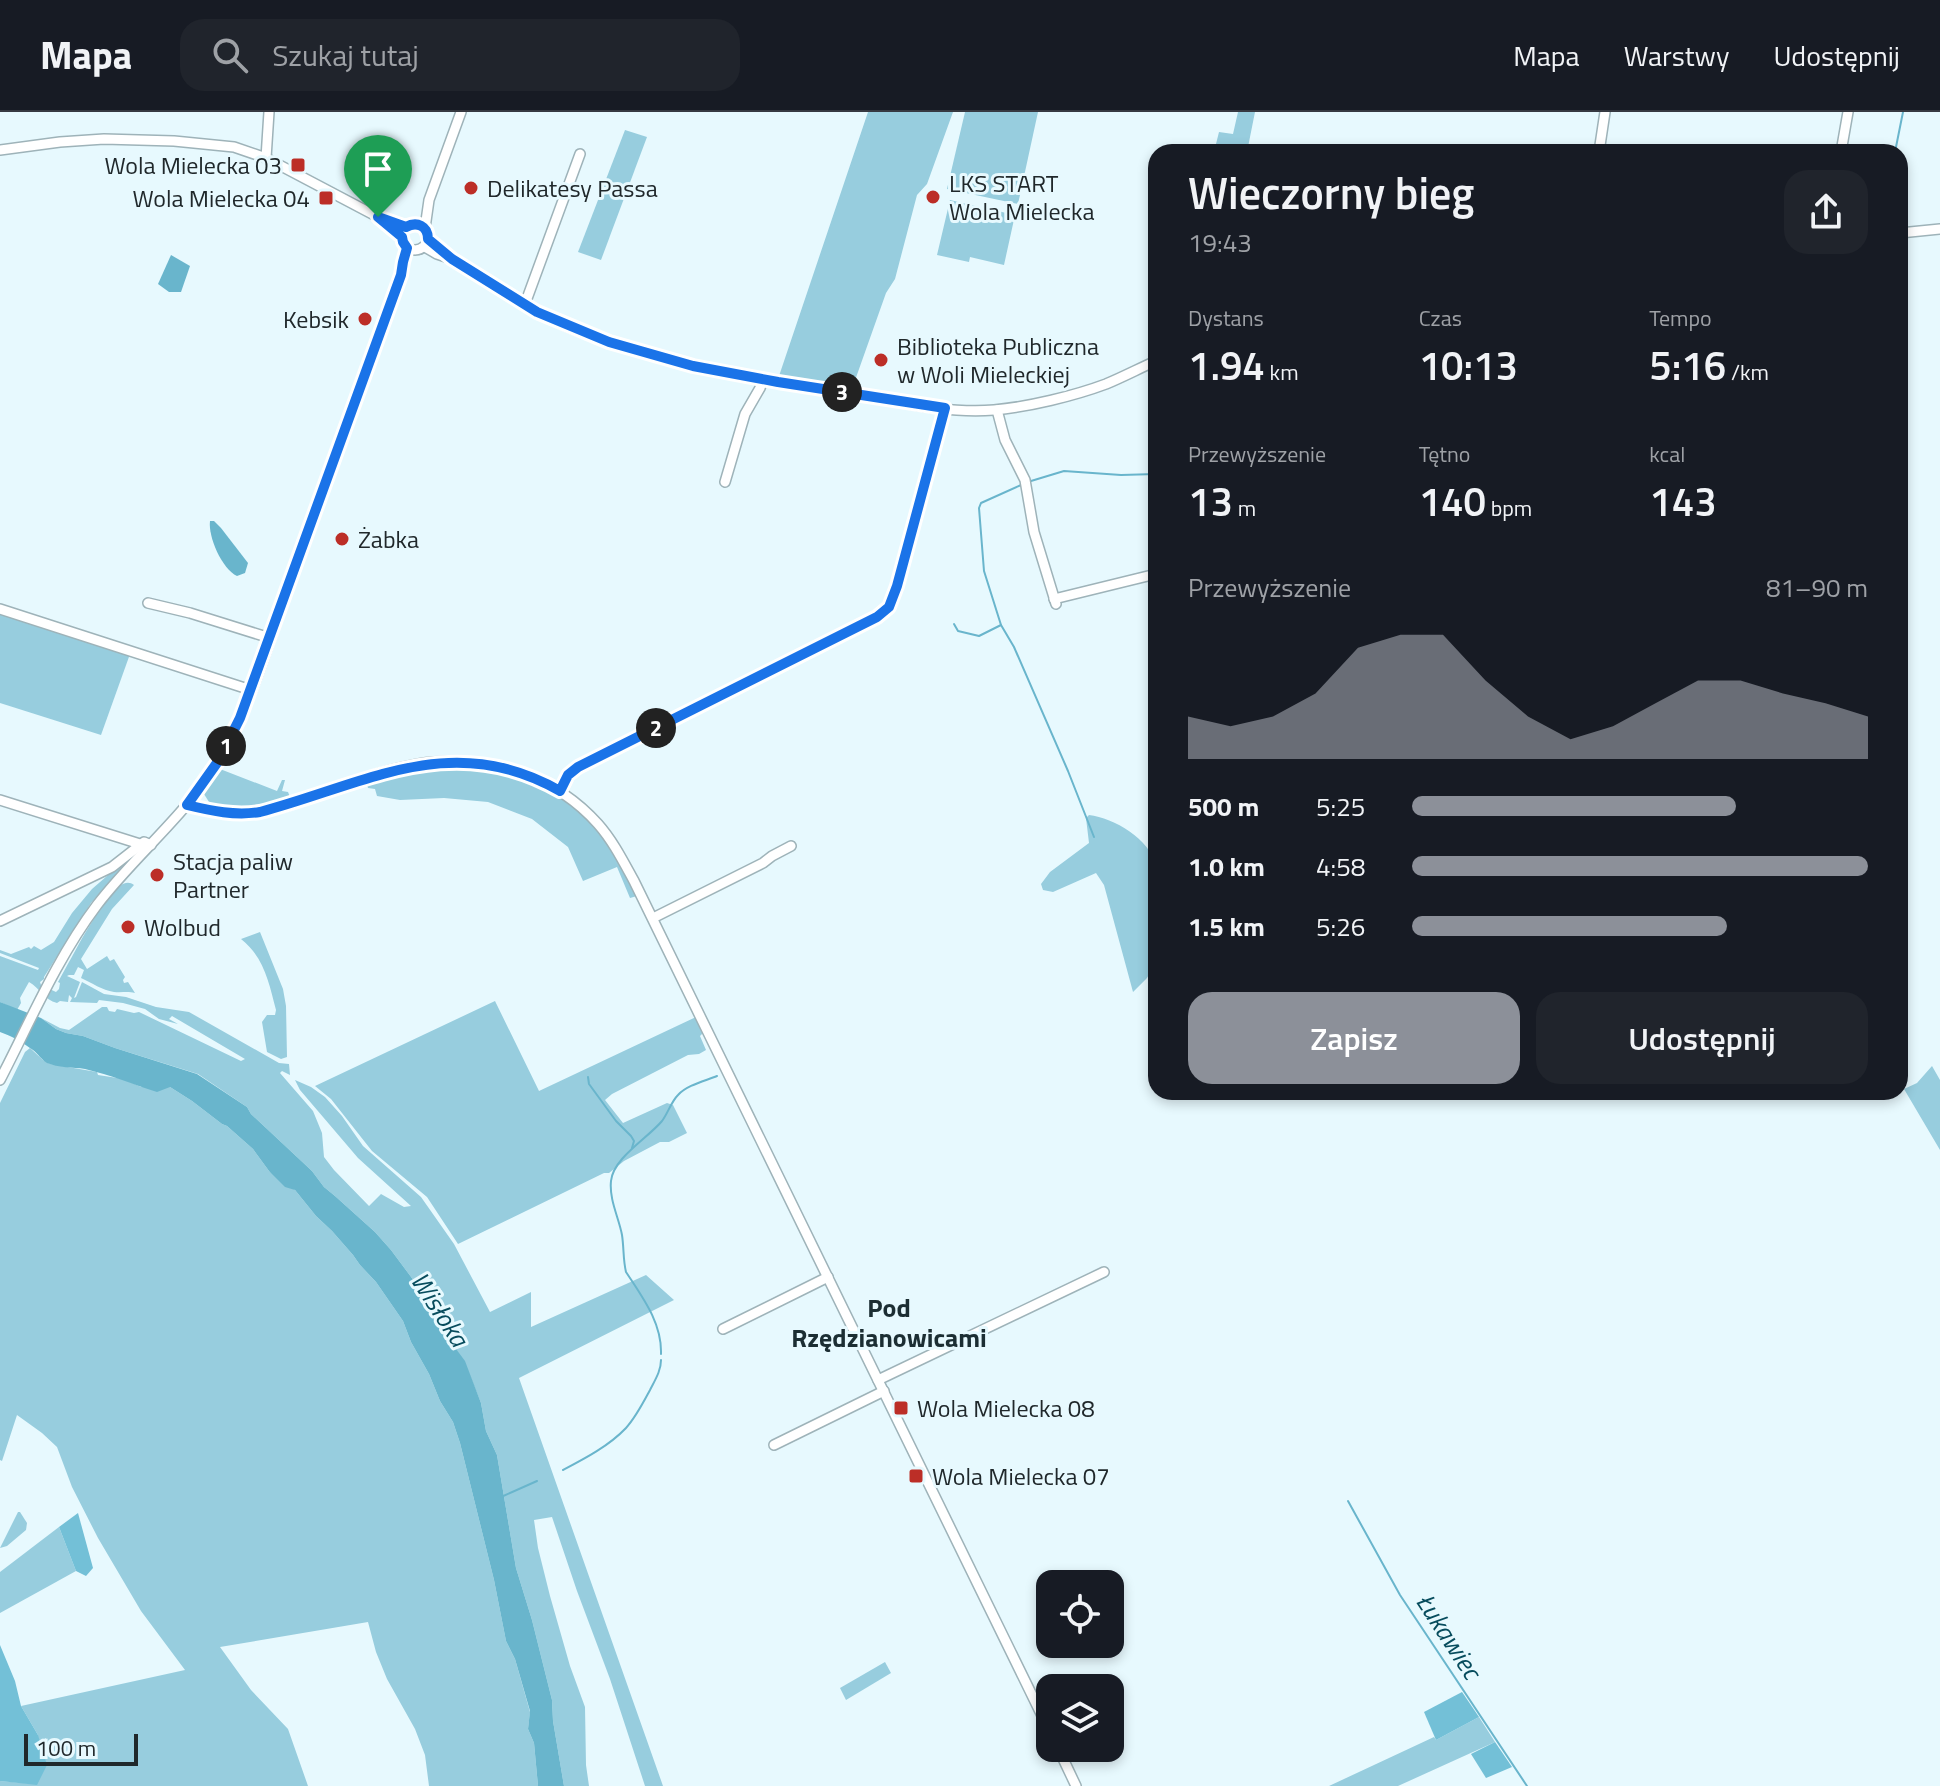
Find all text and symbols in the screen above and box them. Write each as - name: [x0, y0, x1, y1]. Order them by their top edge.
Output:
- search box: [180, 19, 740, 91]
- text: Mapa: [40, 26, 132, 84]
- text: Szukaj tutaj: [272, 32, 419, 78]
- icon: search: [208, 33, 252, 77]
- text: Mapa: [1513, 34, 1580, 77]
- text: Warstwy: [1624, 34, 1729, 77]
- text: Udostępnij: [1773, 34, 1900, 77]
- pin: [344, 135, 412, 217]
- place label: Wola Mielecka 03: [104, 147, 282, 183]
- icon: arrive: [356, 147, 400, 191]
- marker: Wola Mielecka 03: [289, 156, 307, 174]
- text: Wieczorny bieg: [1188, 159, 1474, 226]
- place label: LKS START Wola Mielecka: [949, 165, 1094, 229]
- place label: Delikatesy Passa: [487, 170, 658, 206]
- button: share: [1784, 170, 1868, 254]
- marker: Delikatesy Passa: [462, 179, 480, 197]
- place label: Wola Mielecka 04: [132, 180, 310, 216]
- marker: LKS START Wola Mielecka: [924, 188, 942, 206]
- marker: Wola Mielecka 04: [317, 189, 335, 207]
- text: 19:43: [1188, 223, 1252, 262]
- place label: Kebsik: [283, 301, 350, 337]
- text: Dystans: [1188, 301, 1264, 335]
- text: Czas: [1419, 301, 1462, 335]
- text: Tempo: [1649, 301, 1712, 335]
- marker: Kebsik: [356, 310, 374, 328]
- place label: Biblioteka Publiczna w Woli Mieleckiej: [897, 328, 1099, 392]
- text: 1.94: [1188, 335, 1265, 396]
- text: 10:13: [1419, 335, 1518, 396]
- text: 5:16: [1649, 335, 1726, 396]
- marker: Biblioteka Publiczna w Woli Mieleckiej: [872, 351, 890, 369]
- text: km: [1265, 355, 1299, 389]
- text: /km: [1726, 355, 1769, 389]
- pin: 3: [822, 372, 862, 412]
- text: 3: [836, 375, 848, 409]
- text: Przewyższenie: [1188, 437, 1326, 471]
- text: Tętno: [1419, 437, 1470, 471]
- text: kcal: [1649, 437, 1685, 471]
- text: 13: [1188, 471, 1233, 532]
- text: 140: [1419, 471, 1486, 532]
- text: 143: [1649, 471, 1717, 532]
- text: m: [1233, 491, 1256, 525]
- text: bpm: [1486, 491, 1532, 525]
- place label: Żabka: [358, 521, 419, 557]
- marker: Żabka: [333, 530, 351, 548]
- text: Przewyższenie: [1188, 568, 1351, 607]
- text: 81–90 m: [1766, 568, 1868, 607]
- pin: 2: [636, 708, 676, 748]
- text: 2: [650, 711, 662, 745]
- pin: 1: [206, 726, 246, 766]
- text: 1: [220, 729, 232, 763]
- text: 500 m: [1188, 787, 1259, 826]
- text: 5:25: [1316, 787, 1365, 826]
- place label: Stacja paliw Partner: [173, 843, 293, 907]
- text: 1.0 km: [1188, 847, 1265, 886]
- text: 4:58: [1316, 847, 1365, 886]
- marker: Stacja paliw Partner: [148, 866, 166, 884]
- text: 1.5 km: [1188, 907, 1265, 946]
- text: 5:26: [1316, 907, 1365, 946]
- place label: Wolbud: [144, 909, 221, 945]
- marker: Wolbud: [119, 918, 137, 936]
- button: Zapisz: [1188, 992, 1520, 1084]
- button: Udostępnij: [1536, 992, 1868, 1084]
- water label: Wisłoka: [401, 1264, 480, 1356]
- district label: Pod Rzędzianowicami: [791, 1288, 987, 1357]
- place label: Wola Mielecka 08: [917, 1390, 1095, 1426]
- marker: Wola Mielecka 08: [892, 1399, 910, 1417]
- place label: Wola Mielecka 07: [932, 1458, 1110, 1494]
- marker: Wola Mielecka 07: [907, 1467, 925, 1485]
- map controls: [1036, 1570, 1124, 1762]
- button: locate: [1036, 1570, 1124, 1658]
- water label: Łukawiec: [1407, 1585, 1493, 1689]
- button: layers: [1036, 1674, 1124, 1762]
- scale bar: [24, 1730, 138, 1766]
- text: 100 m: [36, 1731, 96, 1765]

